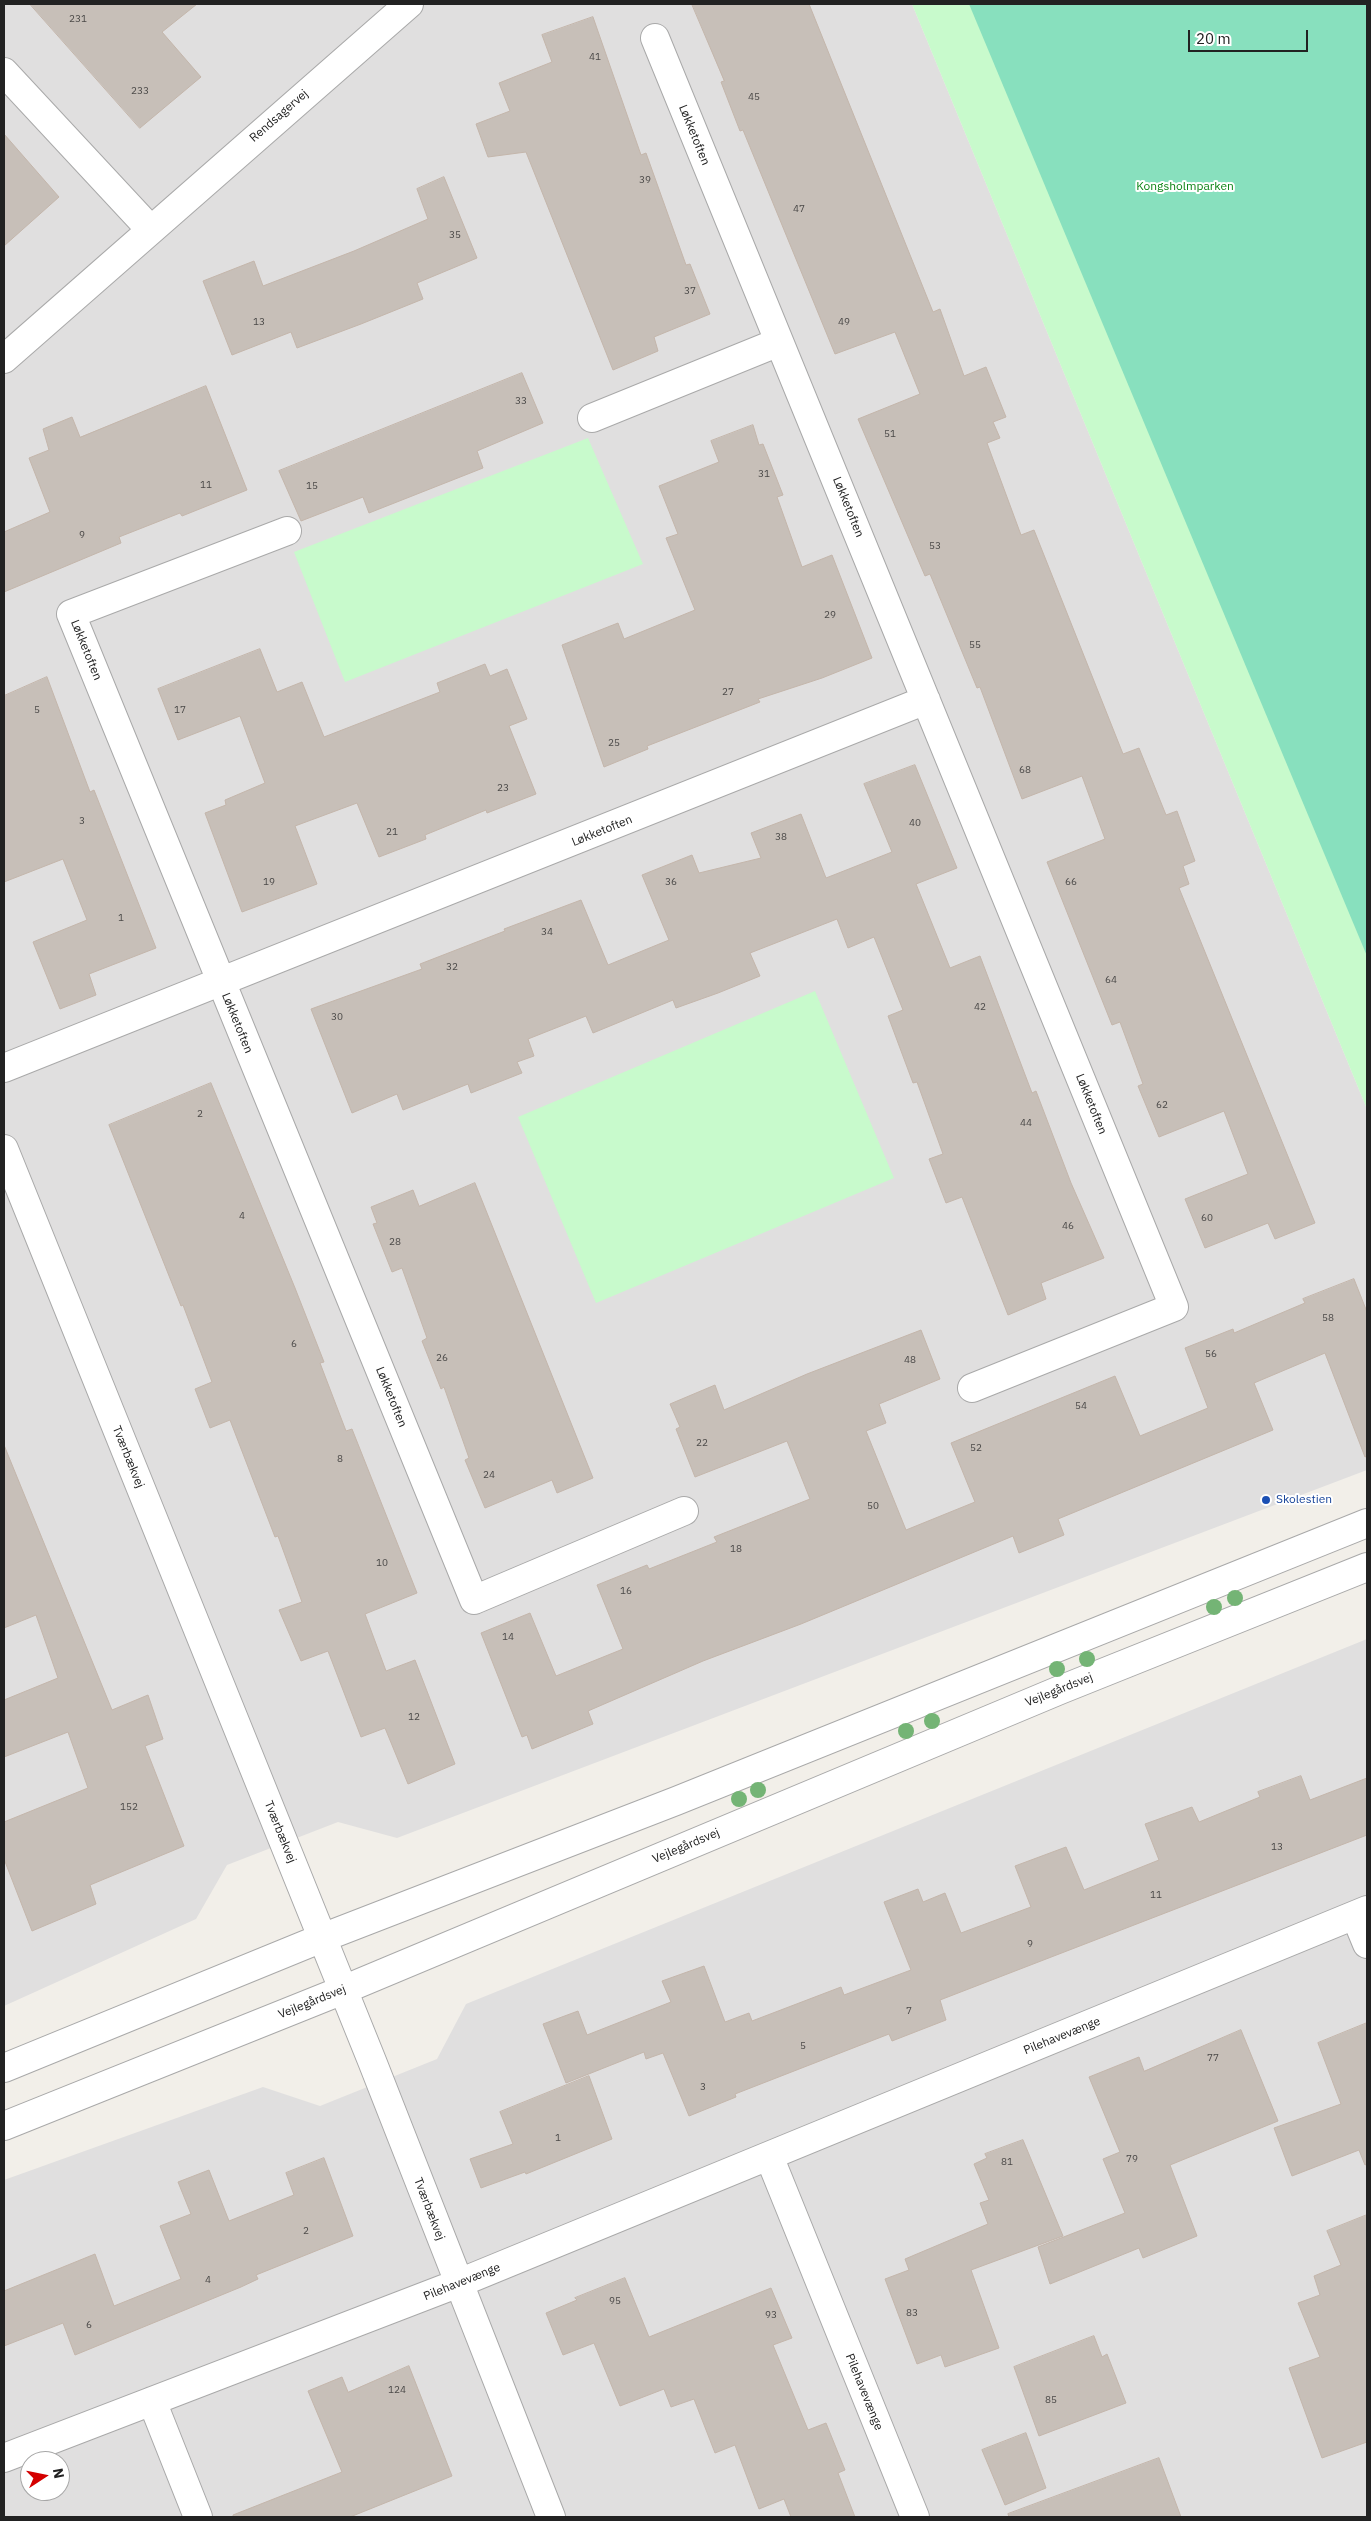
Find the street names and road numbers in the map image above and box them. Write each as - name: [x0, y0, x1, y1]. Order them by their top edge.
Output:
- street label: Rendsagervej: [247, 87, 311, 145]
- street label: Løkketoften: [675, 103, 713, 167]
- street label: Løkketoften: [829, 475, 867, 539]
- street label: Løkketoften: [67, 618, 105, 682]
- street label: Løkketoften: [570, 812, 634, 850]
- street label: Løkketoften: [218, 991, 256, 1055]
- street label: Løkketoften: [1072, 1072, 1110, 1136]
- street label: Løkketoften: [372, 1365, 410, 1429]
- street label: Tværbækvej: [109, 1424, 147, 1490]
- street label: Vejlegårdsvej: [1023, 1670, 1095, 1710]
- street label: Tværbækvej: [261, 1799, 299, 1865]
- street label: Vejlegårdsvej: [650, 1825, 722, 1867]
- street label: Vejlegårdsvej: [276, 1982, 348, 2022]
- street label: Pilehavevænge: [1022, 2014, 1102, 2058]
- street label: Tværbækvej: [410, 2176, 448, 2242]
- street label: Pilehavevænge: [422, 2260, 502, 2304]
- street label: Pilehavevænge: [842, 2352, 886, 2432]

